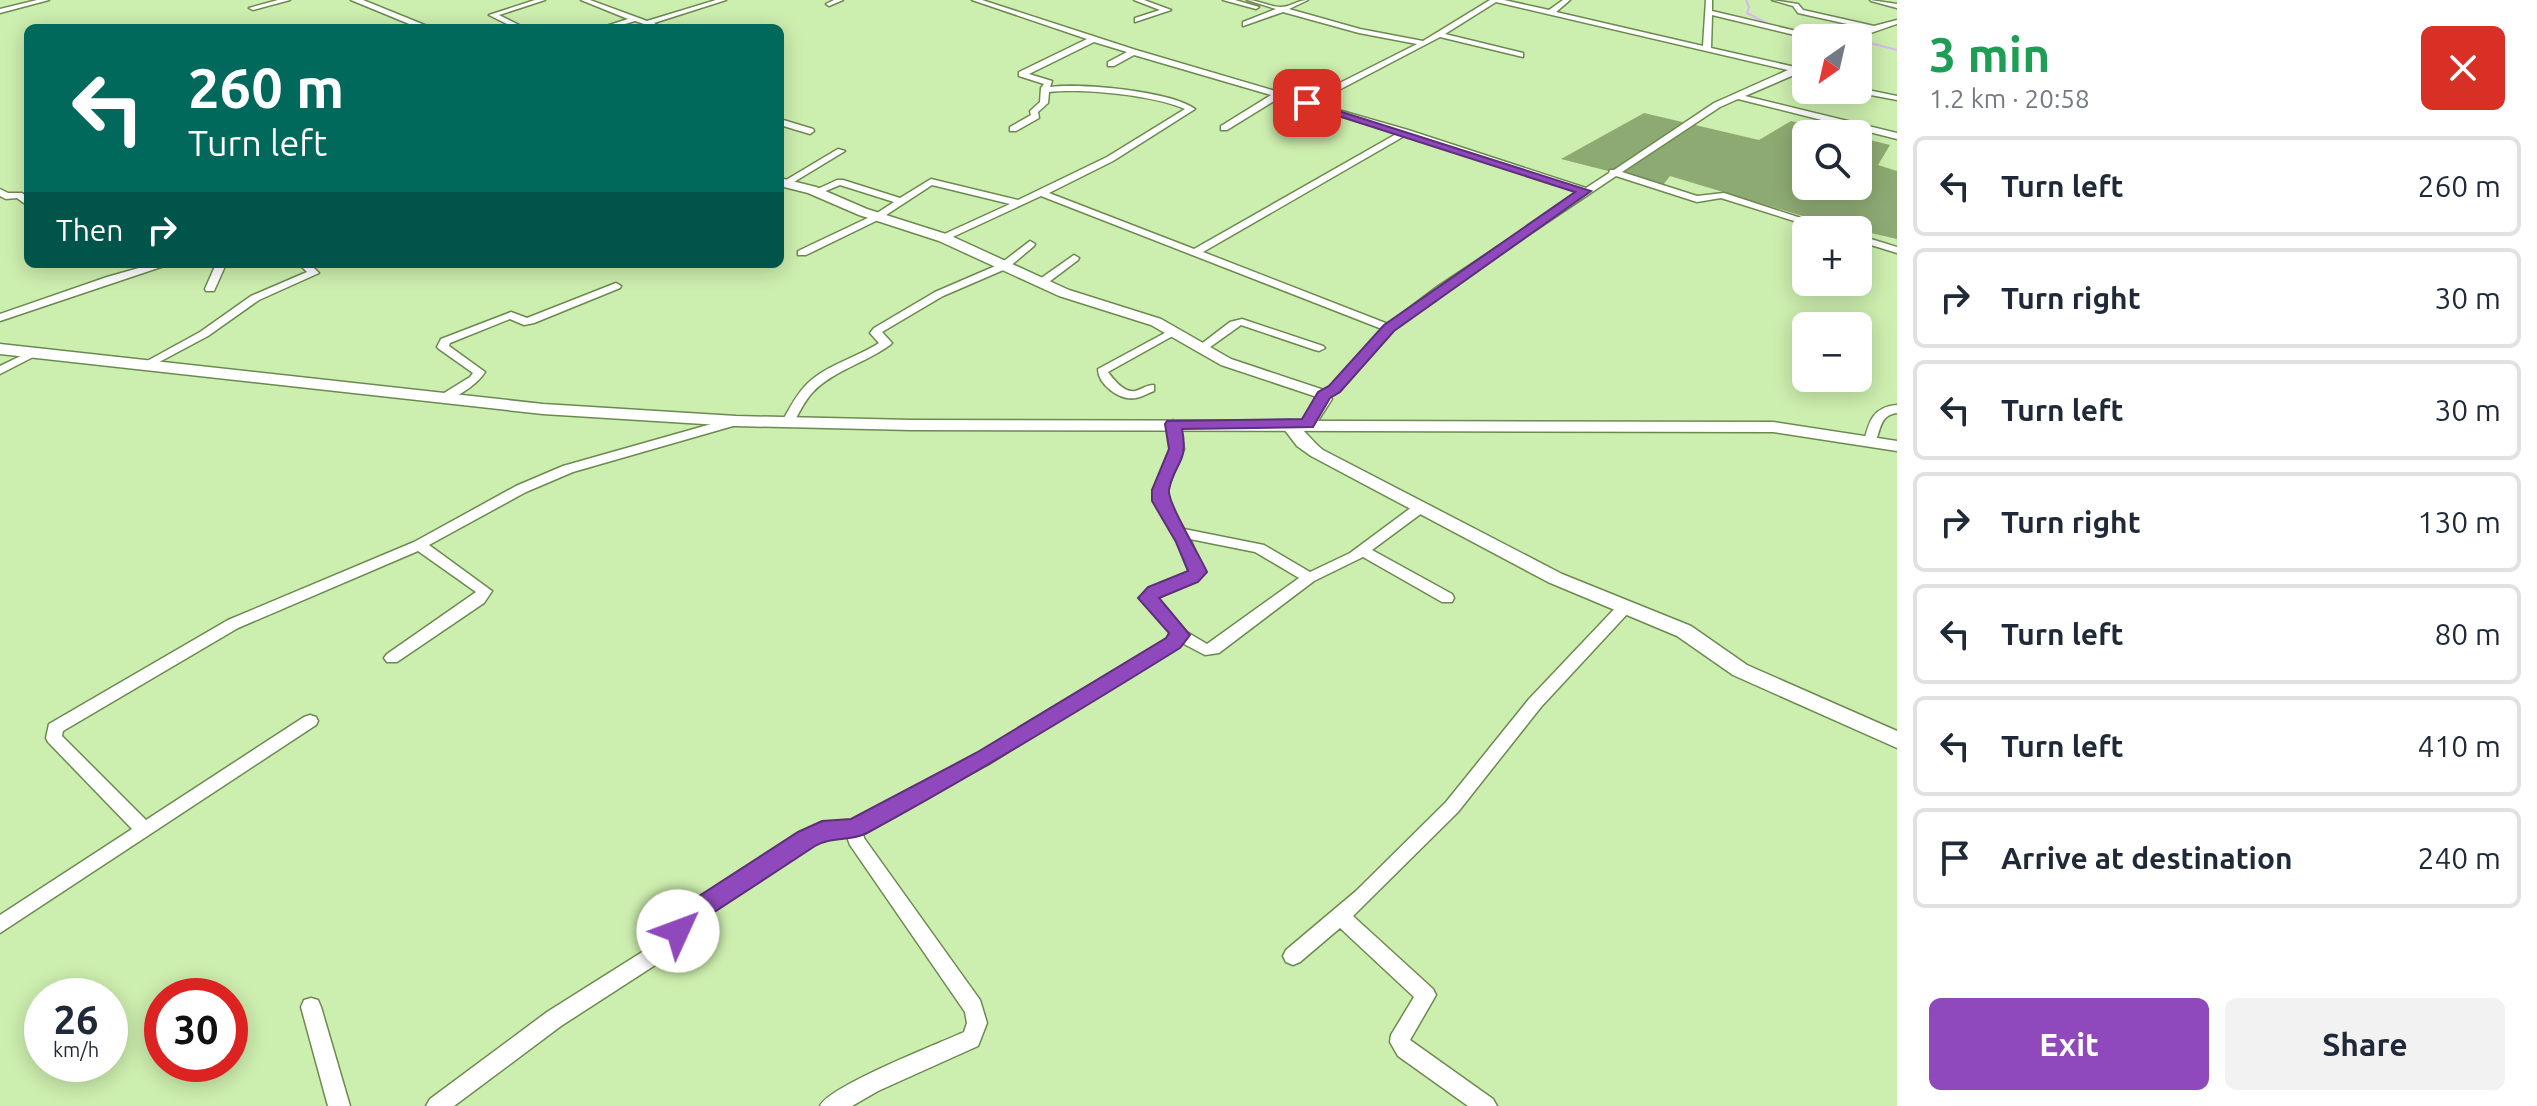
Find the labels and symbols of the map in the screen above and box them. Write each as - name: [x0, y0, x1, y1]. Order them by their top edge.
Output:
- north arrow: [1792, 24, 1872, 104]
- pin: [1273, 69, 1341, 137]
- position arrow: [636, 889, 720, 973]
- speed limit sign: 30: [144, 978, 248, 1082]

